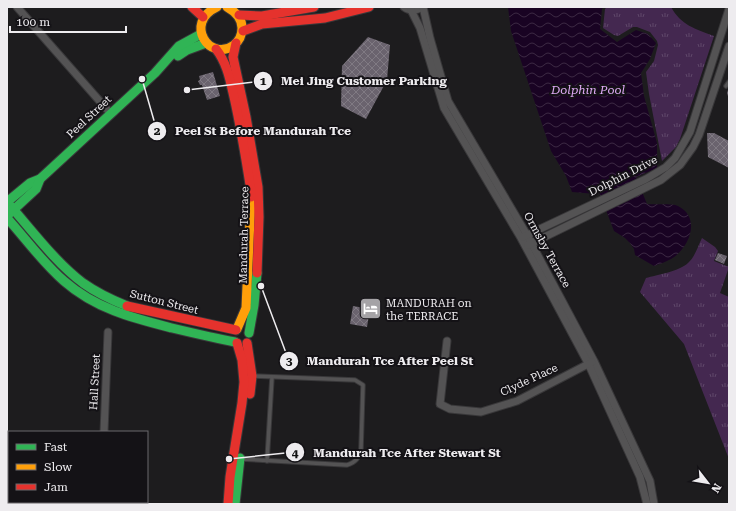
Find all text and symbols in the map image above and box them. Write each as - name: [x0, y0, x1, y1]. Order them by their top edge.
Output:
- scale bar: [10, 8, 126, 34]
- text: 100 m: [16, 15, 50, 29]
- callout: Mei Jing Customer Parking: [253, 69, 455, 93]
- text: 1: [260, 74, 267, 88]
- text: Mei Jing Customer Parking: [281, 74, 447, 88]
- water label: Dolphin Pool: [550, 83, 625, 97]
- street label: Peel Street: [64, 93, 114, 141]
- callout: Peel St Before Mandurah Tce: [147, 119, 359, 143]
- text: 2: [154, 124, 161, 138]
- text: Peel St Before Mandurah Tce: [175, 124, 351, 138]
- street label: Dolphin Drive: [587, 153, 659, 199]
- street label: Mandurah Terrace: [237, 186, 251, 284]
- street label: Ormsby Terrace: [521, 210, 573, 290]
- street label: Sutton Street: [128, 287, 200, 317]
- hotel icon: MANDURAH on the TERRACE: [357, 296, 383, 322]
- place label: MANDURAH on the TERRACE: [386, 297, 472, 323]
- callout: Mandurah Tce After Peel St: [279, 349, 482, 373]
- street label: Hall Street: [87, 354, 103, 410]
- text: 3: [286, 354, 293, 368]
- text: Mandurah Tce After Peel St: [307, 354, 473, 368]
- street label: Clyde Place: [498, 361, 560, 399]
- legend: [8, 431, 148, 503]
- text: Fast: [44, 440, 68, 454]
- callout: Mandurah Tce After Stewart St: [285, 440, 509, 464]
- text: 4: [292, 446, 299, 460]
- text: Mandurah Tce After Stewart St: [313, 446, 501, 460]
- text: Slow: [44, 460, 72, 474]
- north arrow: [688, 463, 728, 503]
- text: Jam: [44, 480, 68, 494]
- text: N: [708, 481, 724, 495]

